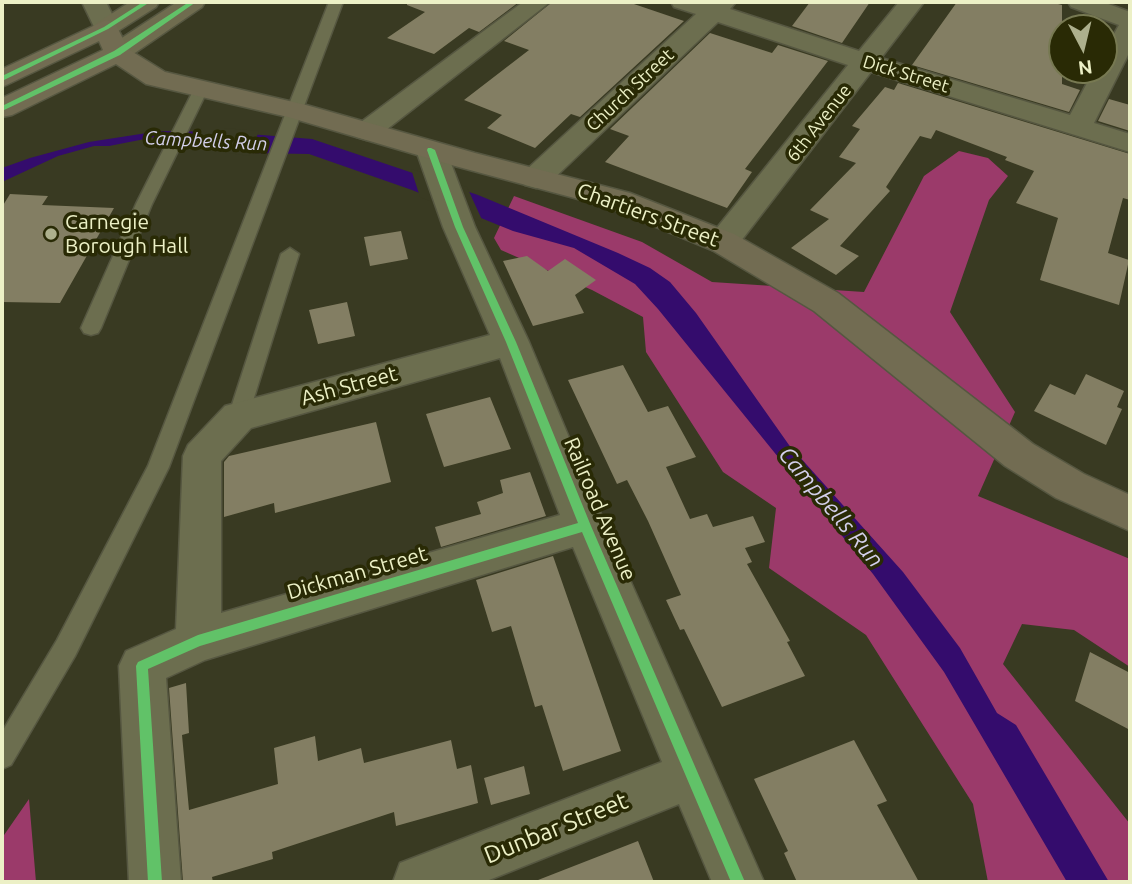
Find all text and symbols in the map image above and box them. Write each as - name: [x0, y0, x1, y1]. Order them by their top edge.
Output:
- north arrow: [1048, 14, 1118, 84]
- street label: Church Street: [582, 44, 678, 136]
- street label: Dick Street: [860, 51, 952, 97]
- text: N: [1077, 56, 1094, 80]
- street label: 6th Avenue: [782, 80, 856, 166]
- water label: Campbells Run: [144, 126, 268, 156]
- street label: Chartiers Street: [574, 178, 722, 252]
- place label: Carnegie Borough Hall: [65, 209, 188, 259]
- marker: Carnegie Borough Hall: [43, 226, 59, 242]
- street label: Ash Street: [298, 361, 400, 411]
- street label: Railroad Avenue: [558, 434, 642, 584]
- water label: Campbells Run: [773, 441, 889, 573]
- street label: Dickman Street: [284, 541, 430, 605]
- street label: Dunbar Street: [480, 786, 632, 870]

